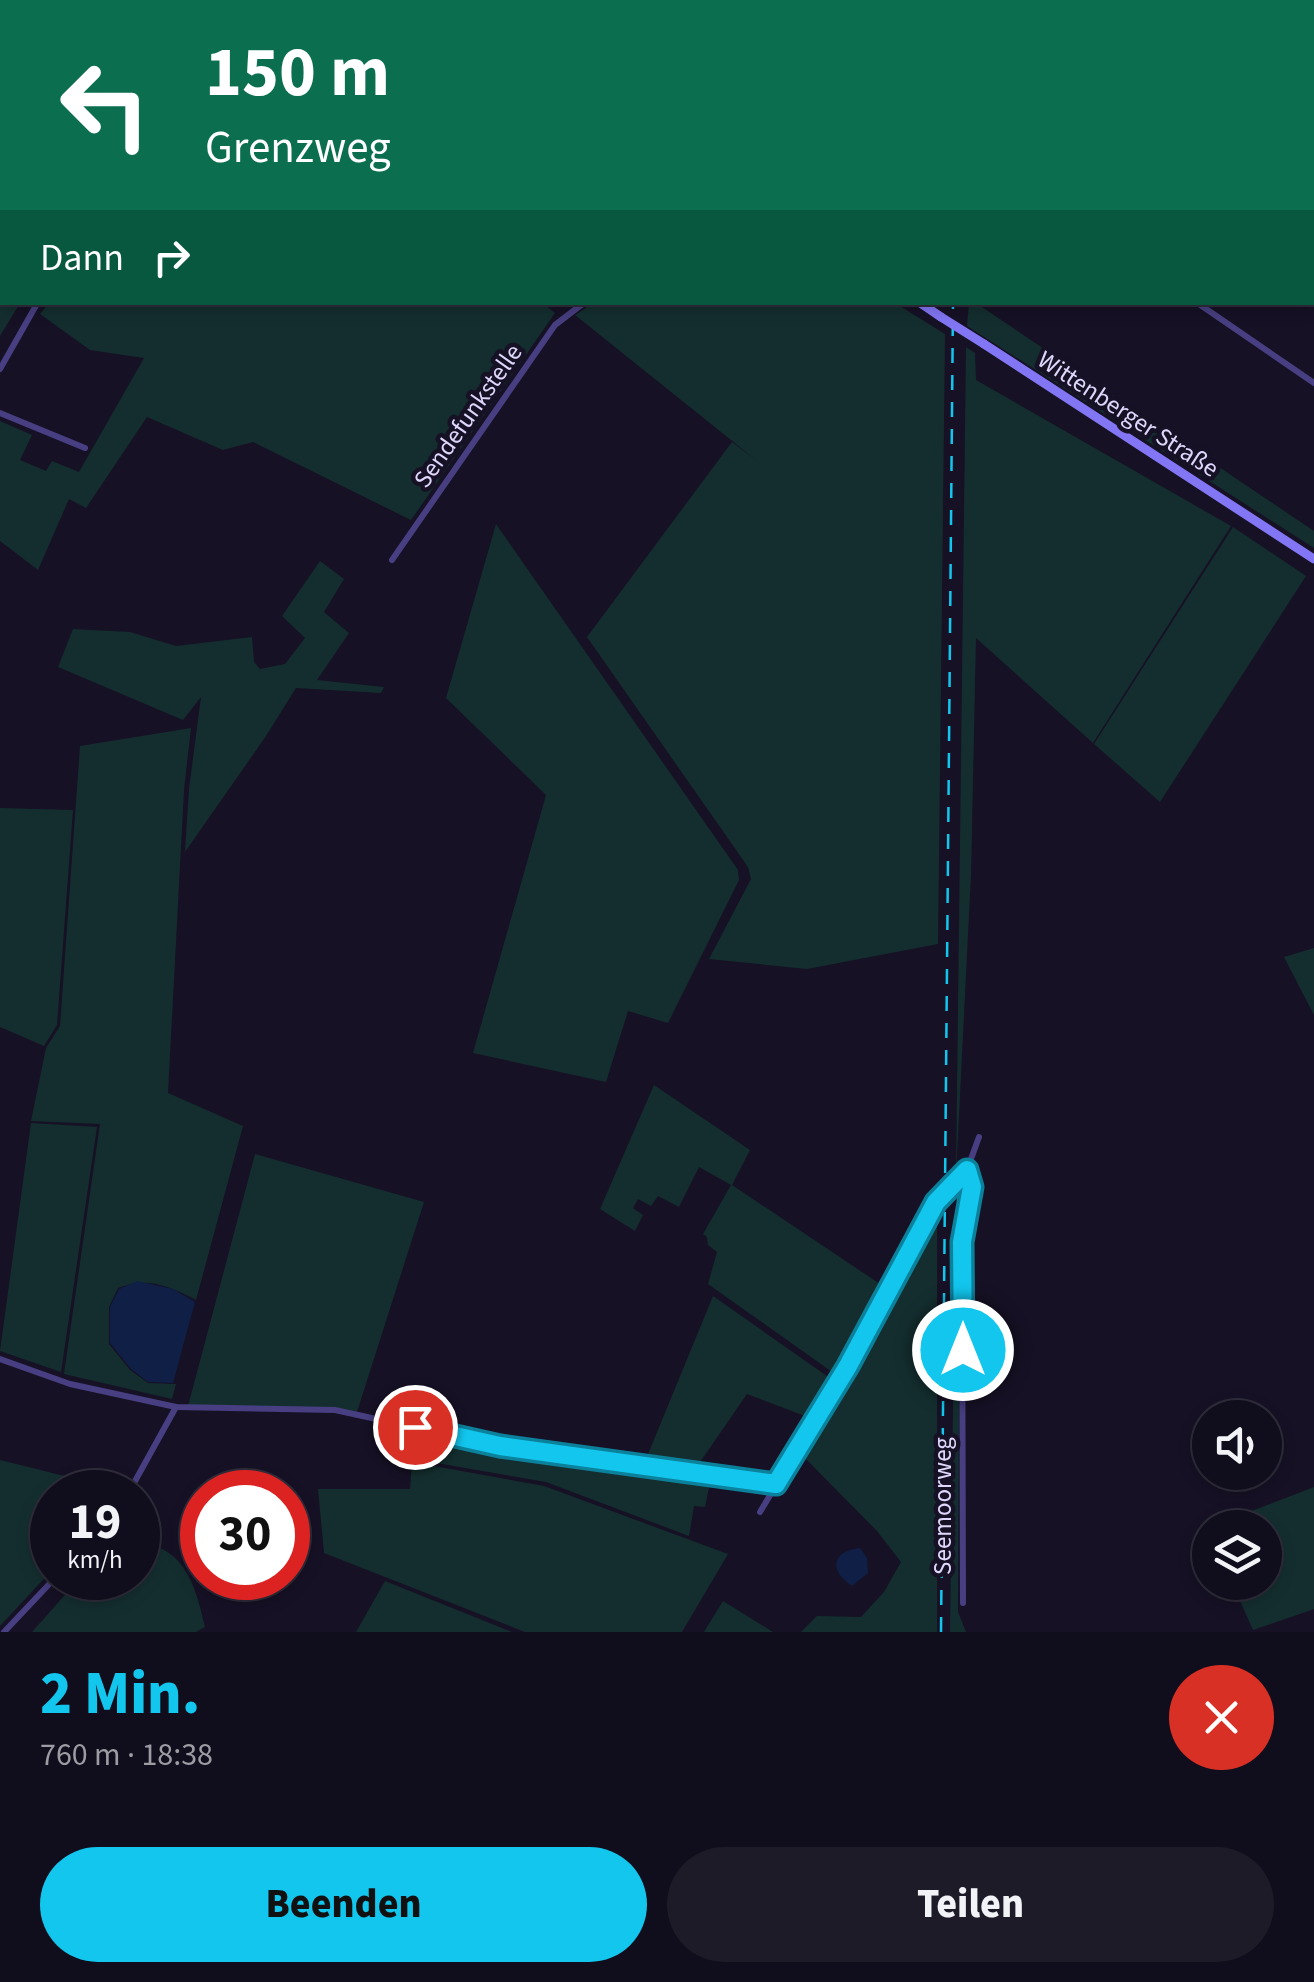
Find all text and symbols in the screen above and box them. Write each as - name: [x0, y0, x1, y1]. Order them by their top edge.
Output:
- text: 150 m: [205, 23, 390, 123]
- icon: left: [40, 40, 170, 170]
- text: Grenzweg: [205, 116, 391, 180]
- icon: right: [144, 230, 199, 285]
- text: Dann: [40, 231, 124, 285]
- street label: Sendefunkstelle: [405, 337, 531, 495]
- street label: Wittenberger Straße: [1030, 342, 1226, 486]
- position arrow: [911, 1298, 1015, 1402]
- pin: [373, 1385, 458, 1470]
- icon: arrive: [388, 1400, 443, 1455]
- map controls: [1192, 1400, 1282, 1600]
- button: sound: [1192, 1400, 1282, 1490]
- street label: Seemoorweg: [925, 1437, 961, 1575]
- speed limit sign: 30: [180, 1470, 310, 1600]
- text: 19: [69, 1487, 121, 1558]
- button: layers: [1192, 1510, 1282, 1600]
- text: km/h: [67, 1542, 123, 1578]
- text: 2 Min.: [40, 1652, 200, 1737]
- button: close: [1169, 1665, 1274, 1770]
- text: 760 m · 18:38: [40, 1732, 213, 1778]
- button: Beenden: [40, 1847, 647, 1962]
- button: Teilen: [667, 1847, 1274, 1962]

